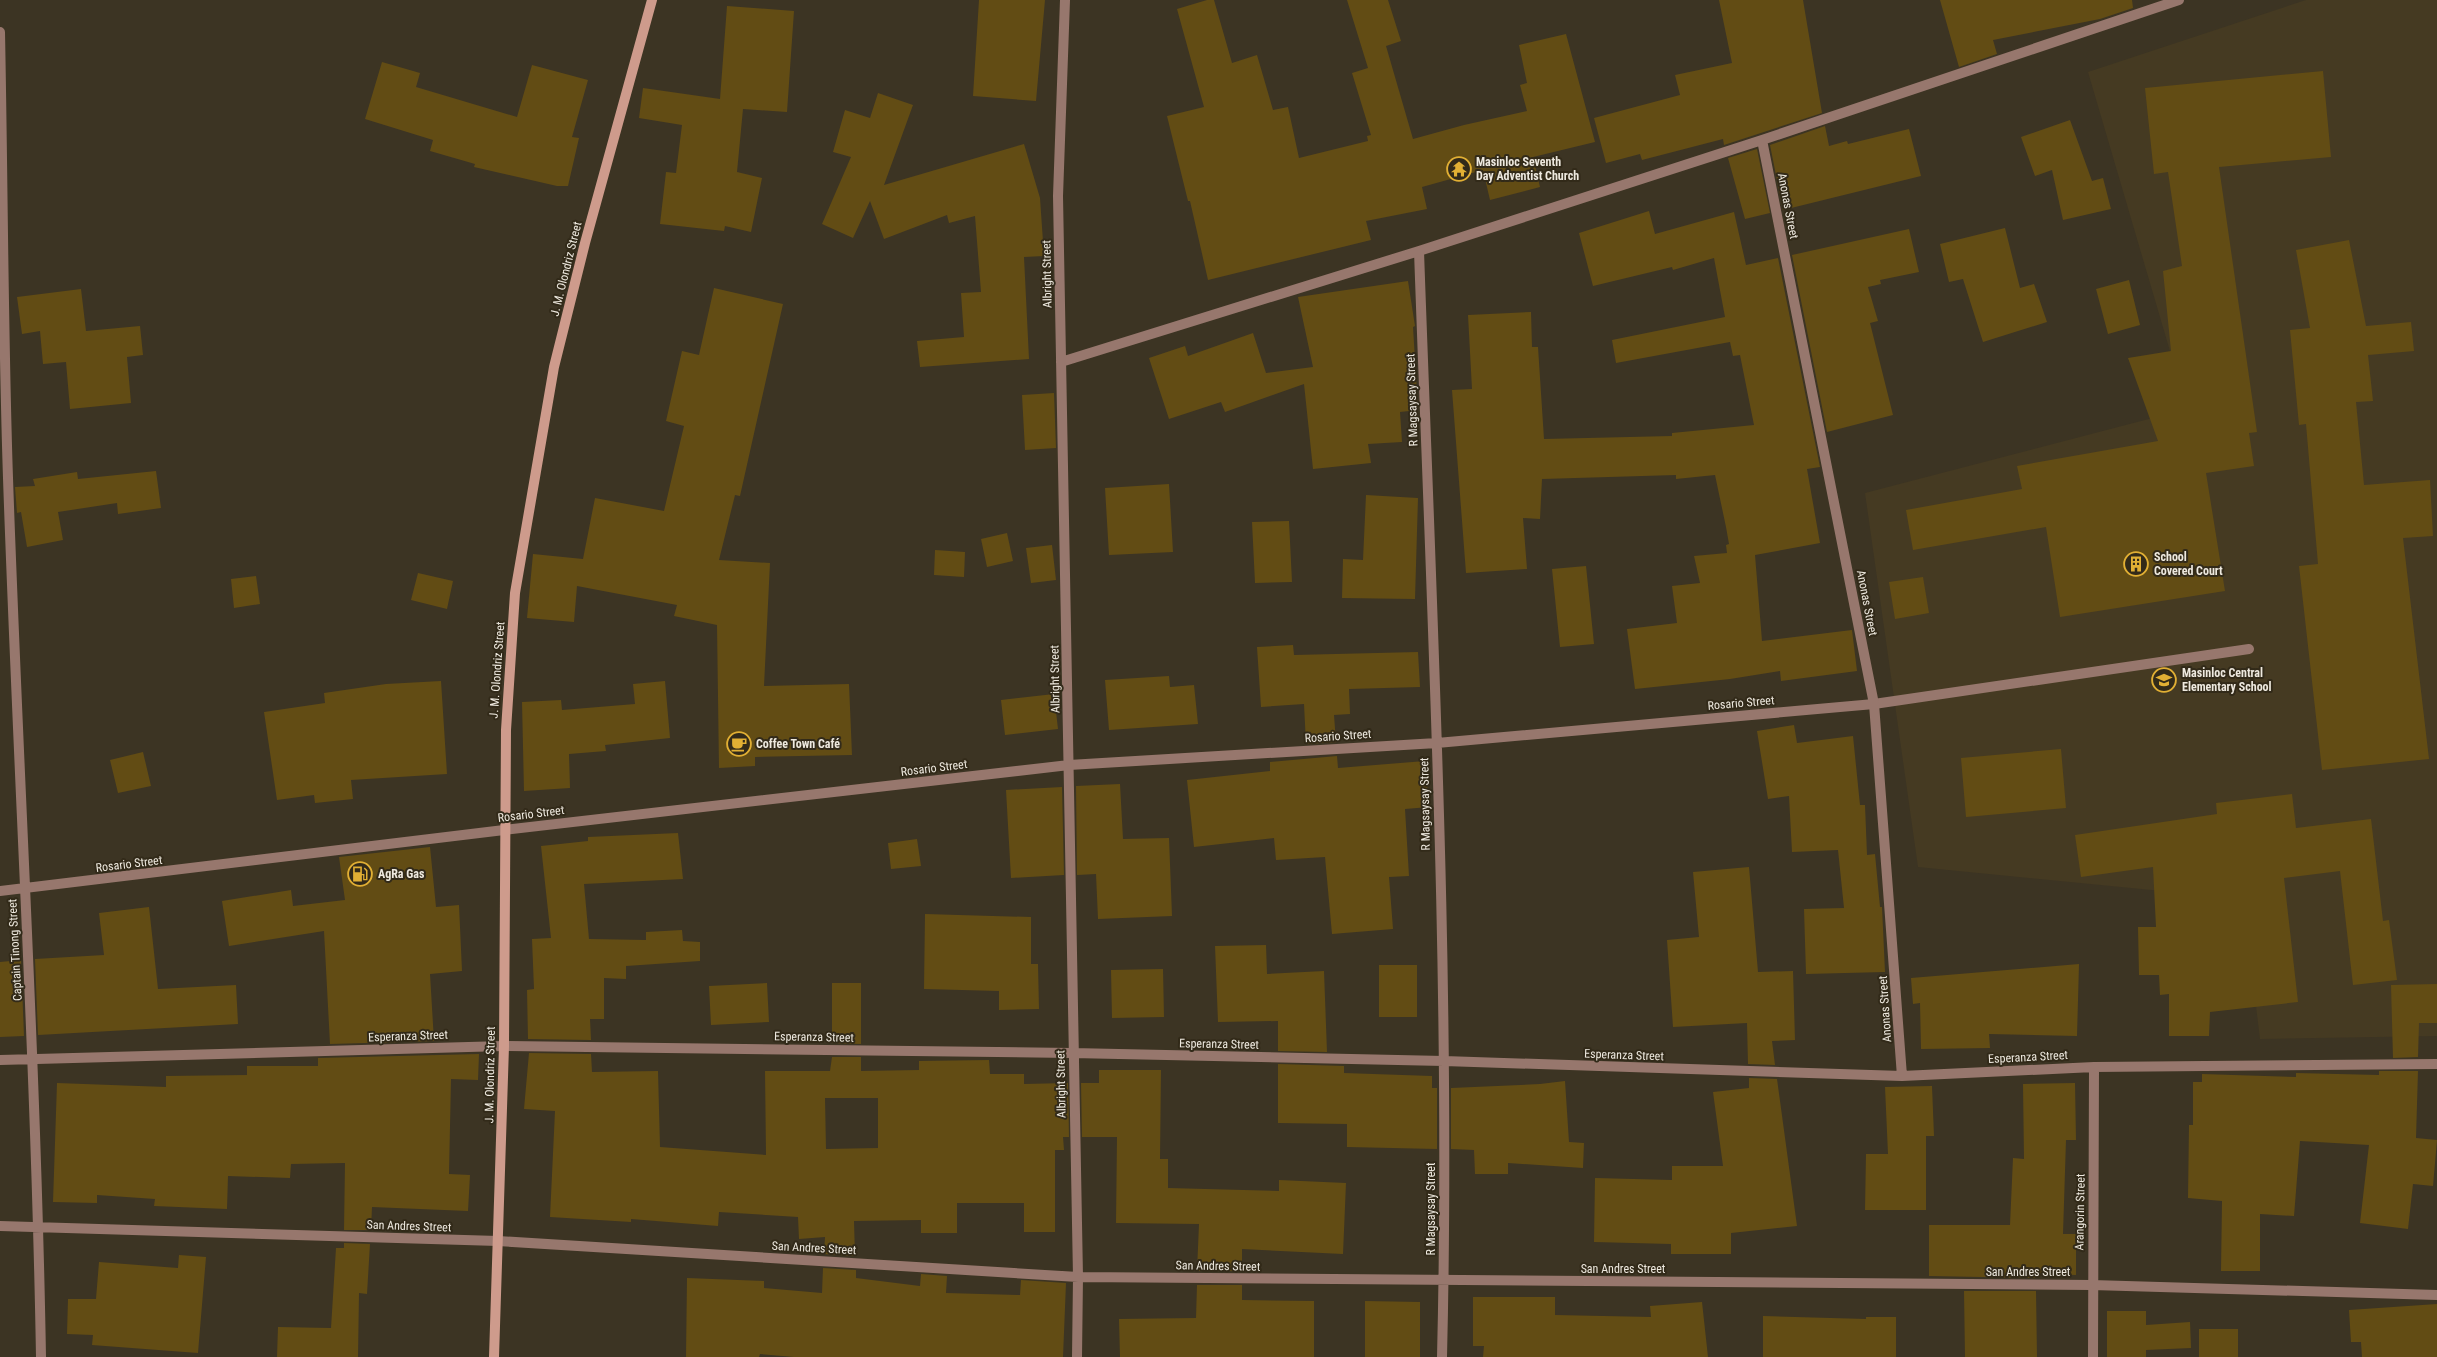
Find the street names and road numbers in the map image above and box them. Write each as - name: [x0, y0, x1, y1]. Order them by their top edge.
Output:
- street label: Anonas Street: [1775, 172, 1801, 240]
- street label: J. M. Olondriz Street: [547, 220, 585, 318]
- street label: Albright Street: [1039, 239, 1055, 308]
- street label: R Magsaysay Street: [1403, 353, 1421, 447]
- street label: Anonas Street: [1854, 569, 1880, 637]
- street label: J. M. Olondriz Street: [487, 621, 507, 719]
- street label: Albright Street: [1047, 644, 1063, 713]
- street label: Rosario Street: [1707, 693, 1775, 713]
- street label: Rosario Street: [1304, 727, 1372, 745]
- street label: Rosario Street: [900, 757, 969, 779]
- street label: R Magsaysay Street: [1417, 757, 1433, 851]
- street label: Rosario Street: [497, 803, 566, 825]
- street label: Rosario Street: [95, 853, 164, 875]
- street label: Captain Tinong Street: [5, 898, 25, 1001]
- street label: Anonas Street: [1876, 975, 1894, 1043]
- street label: J. M. Olondriz Street: [482, 1026, 498, 1124]
- street label: Esperanza Street: [368, 1028, 449, 1044]
- street label: Esperanza Street: [774, 1029, 854, 1045]
- street label: Esperanza Street: [1179, 1036, 1259, 1052]
- street label: Esperanza Street: [1584, 1047, 1665, 1063]
- street label: Esperanza Street: [1988, 1048, 2069, 1066]
- street label: Albright Street: [1053, 1049, 1069, 1118]
- street label: R Magsaysay Street: [1424, 1162, 1438, 1256]
- street label: Arangorin Street: [2072, 1173, 2088, 1251]
- street label: San Andres Street: [366, 1218, 452, 1234]
- street label: San Andres Street: [771, 1239, 857, 1257]
- street label: San Andres Street: [1176, 1258, 1261, 1274]
- street label: San Andres Street: [1581, 1262, 1666, 1276]
- street label: San Andres Street: [1986, 1265, 2071, 1279]

